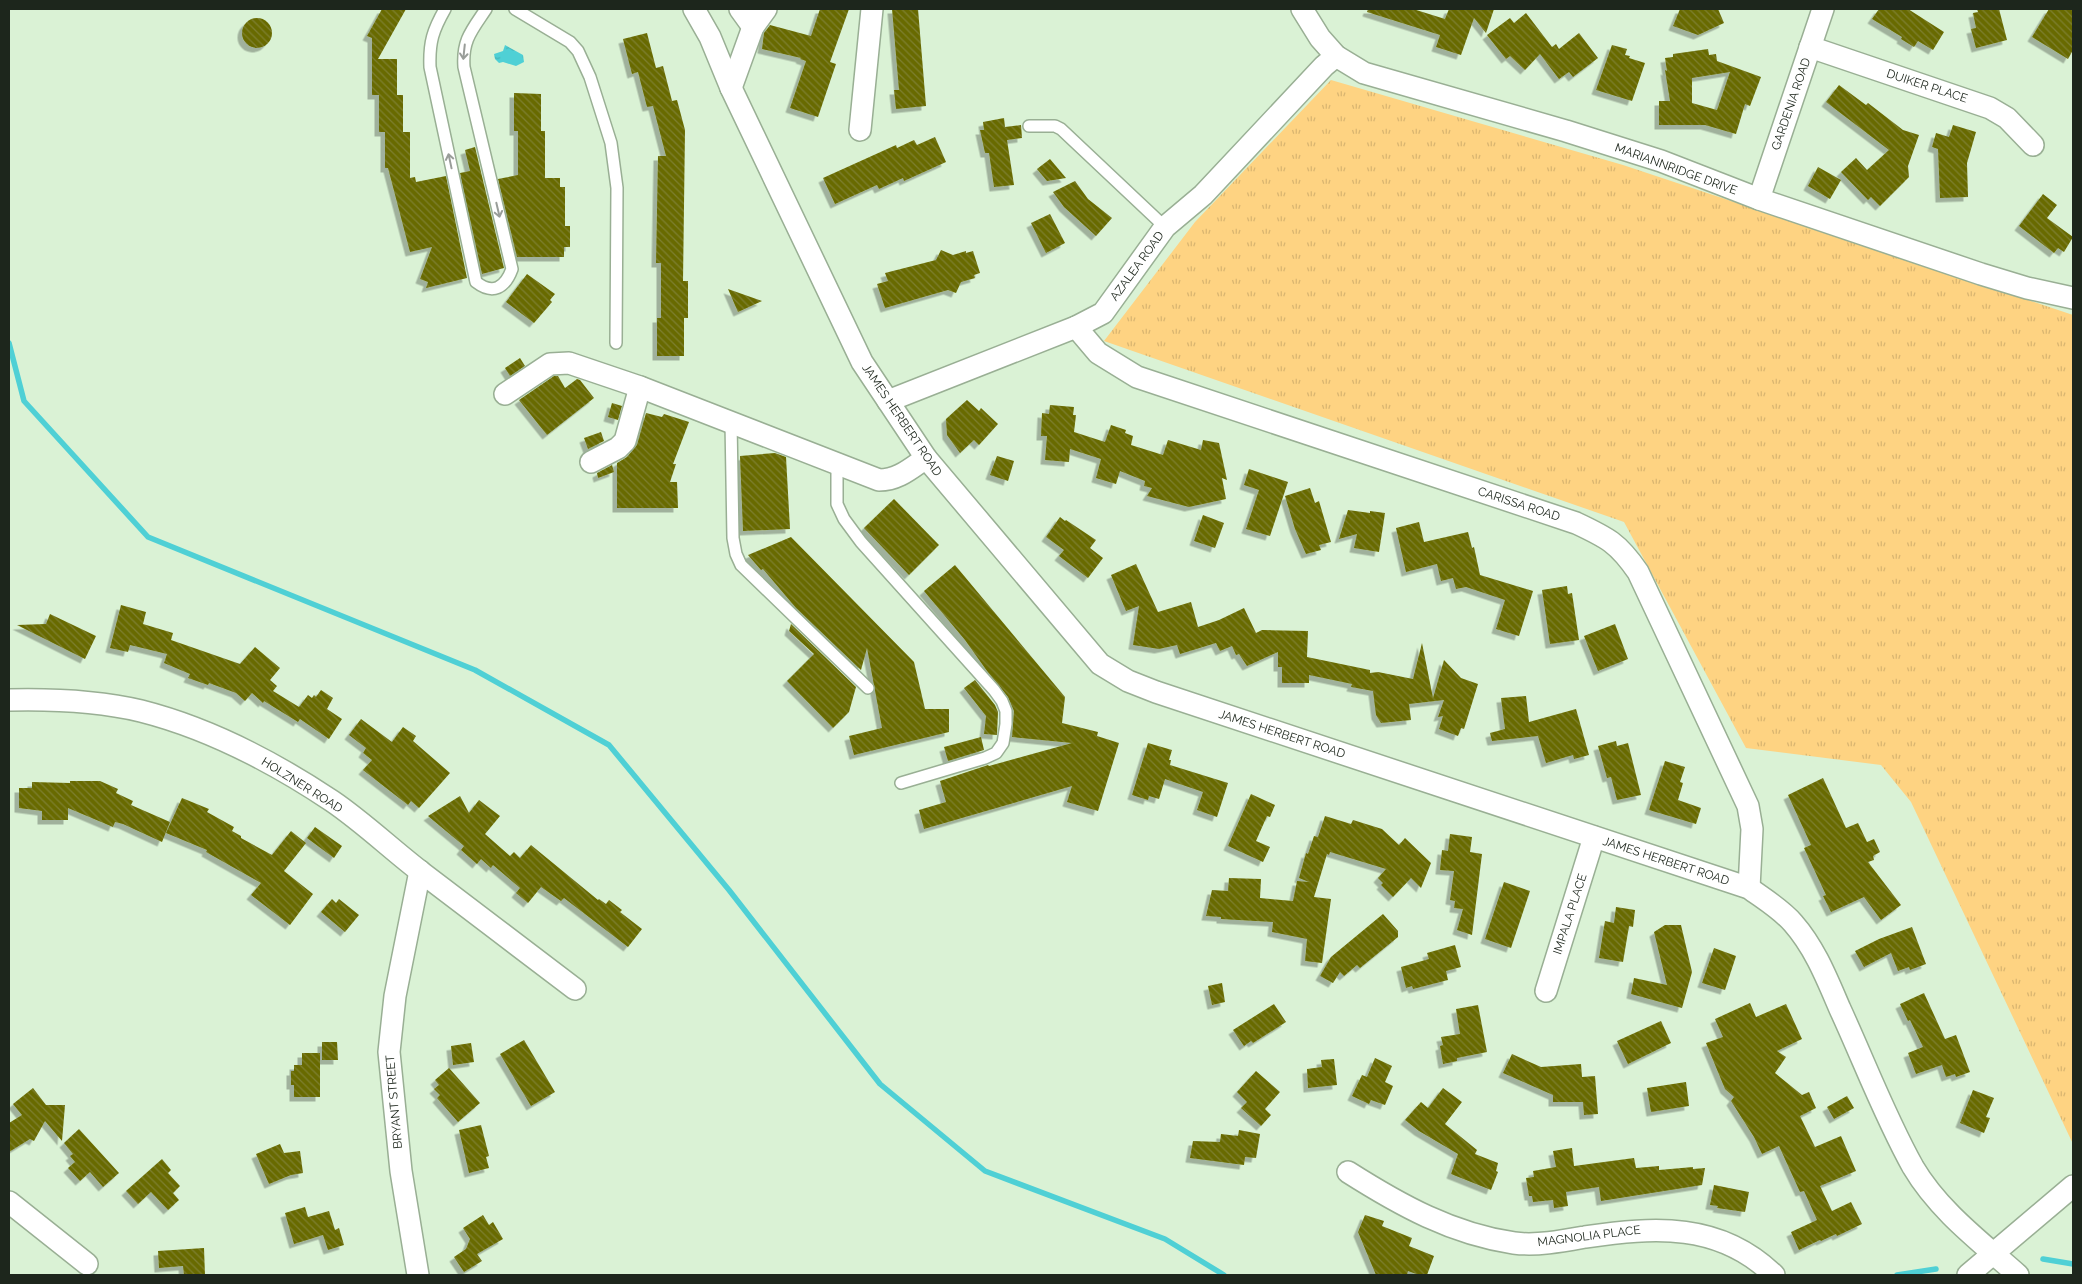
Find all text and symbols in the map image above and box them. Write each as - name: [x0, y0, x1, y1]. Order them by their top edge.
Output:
- one-way arrow: [459, 43, 469, 59]
- street label: GARDENIA ROAD: [1769, 56, 1813, 152]
- street label: DUIKER PLACE: [1885, 66, 1969, 106]
- street label: MARIANNRIDGE DRIVE: [1613, 140, 1739, 198]
- one-way arrow: [445, 154, 455, 170]
- one-way arrow: [494, 201, 503, 217]
- street label: AZALEA ROAD: [1107, 228, 1167, 303]
- street label: JAMES HERBERT ROAD: [859, 361, 945, 479]
- street label: CARISSA ROAD: [1476, 484, 1562, 524]
- street label: JAMES HERBERT ROAD: [1217, 707, 1347, 761]
- street label: HOLZNER ROAD: [259, 754, 346, 816]
- street label: JAMES HERBERT ROAD: [1601, 834, 1731, 888]
- street label: IMPALA PLACE: [1550, 872, 1590, 956]
- street label: BRYANT STREET: [383, 1054, 405, 1149]
- street label: MAGNOLIA PLACE: [1537, 1223, 1641, 1249]

